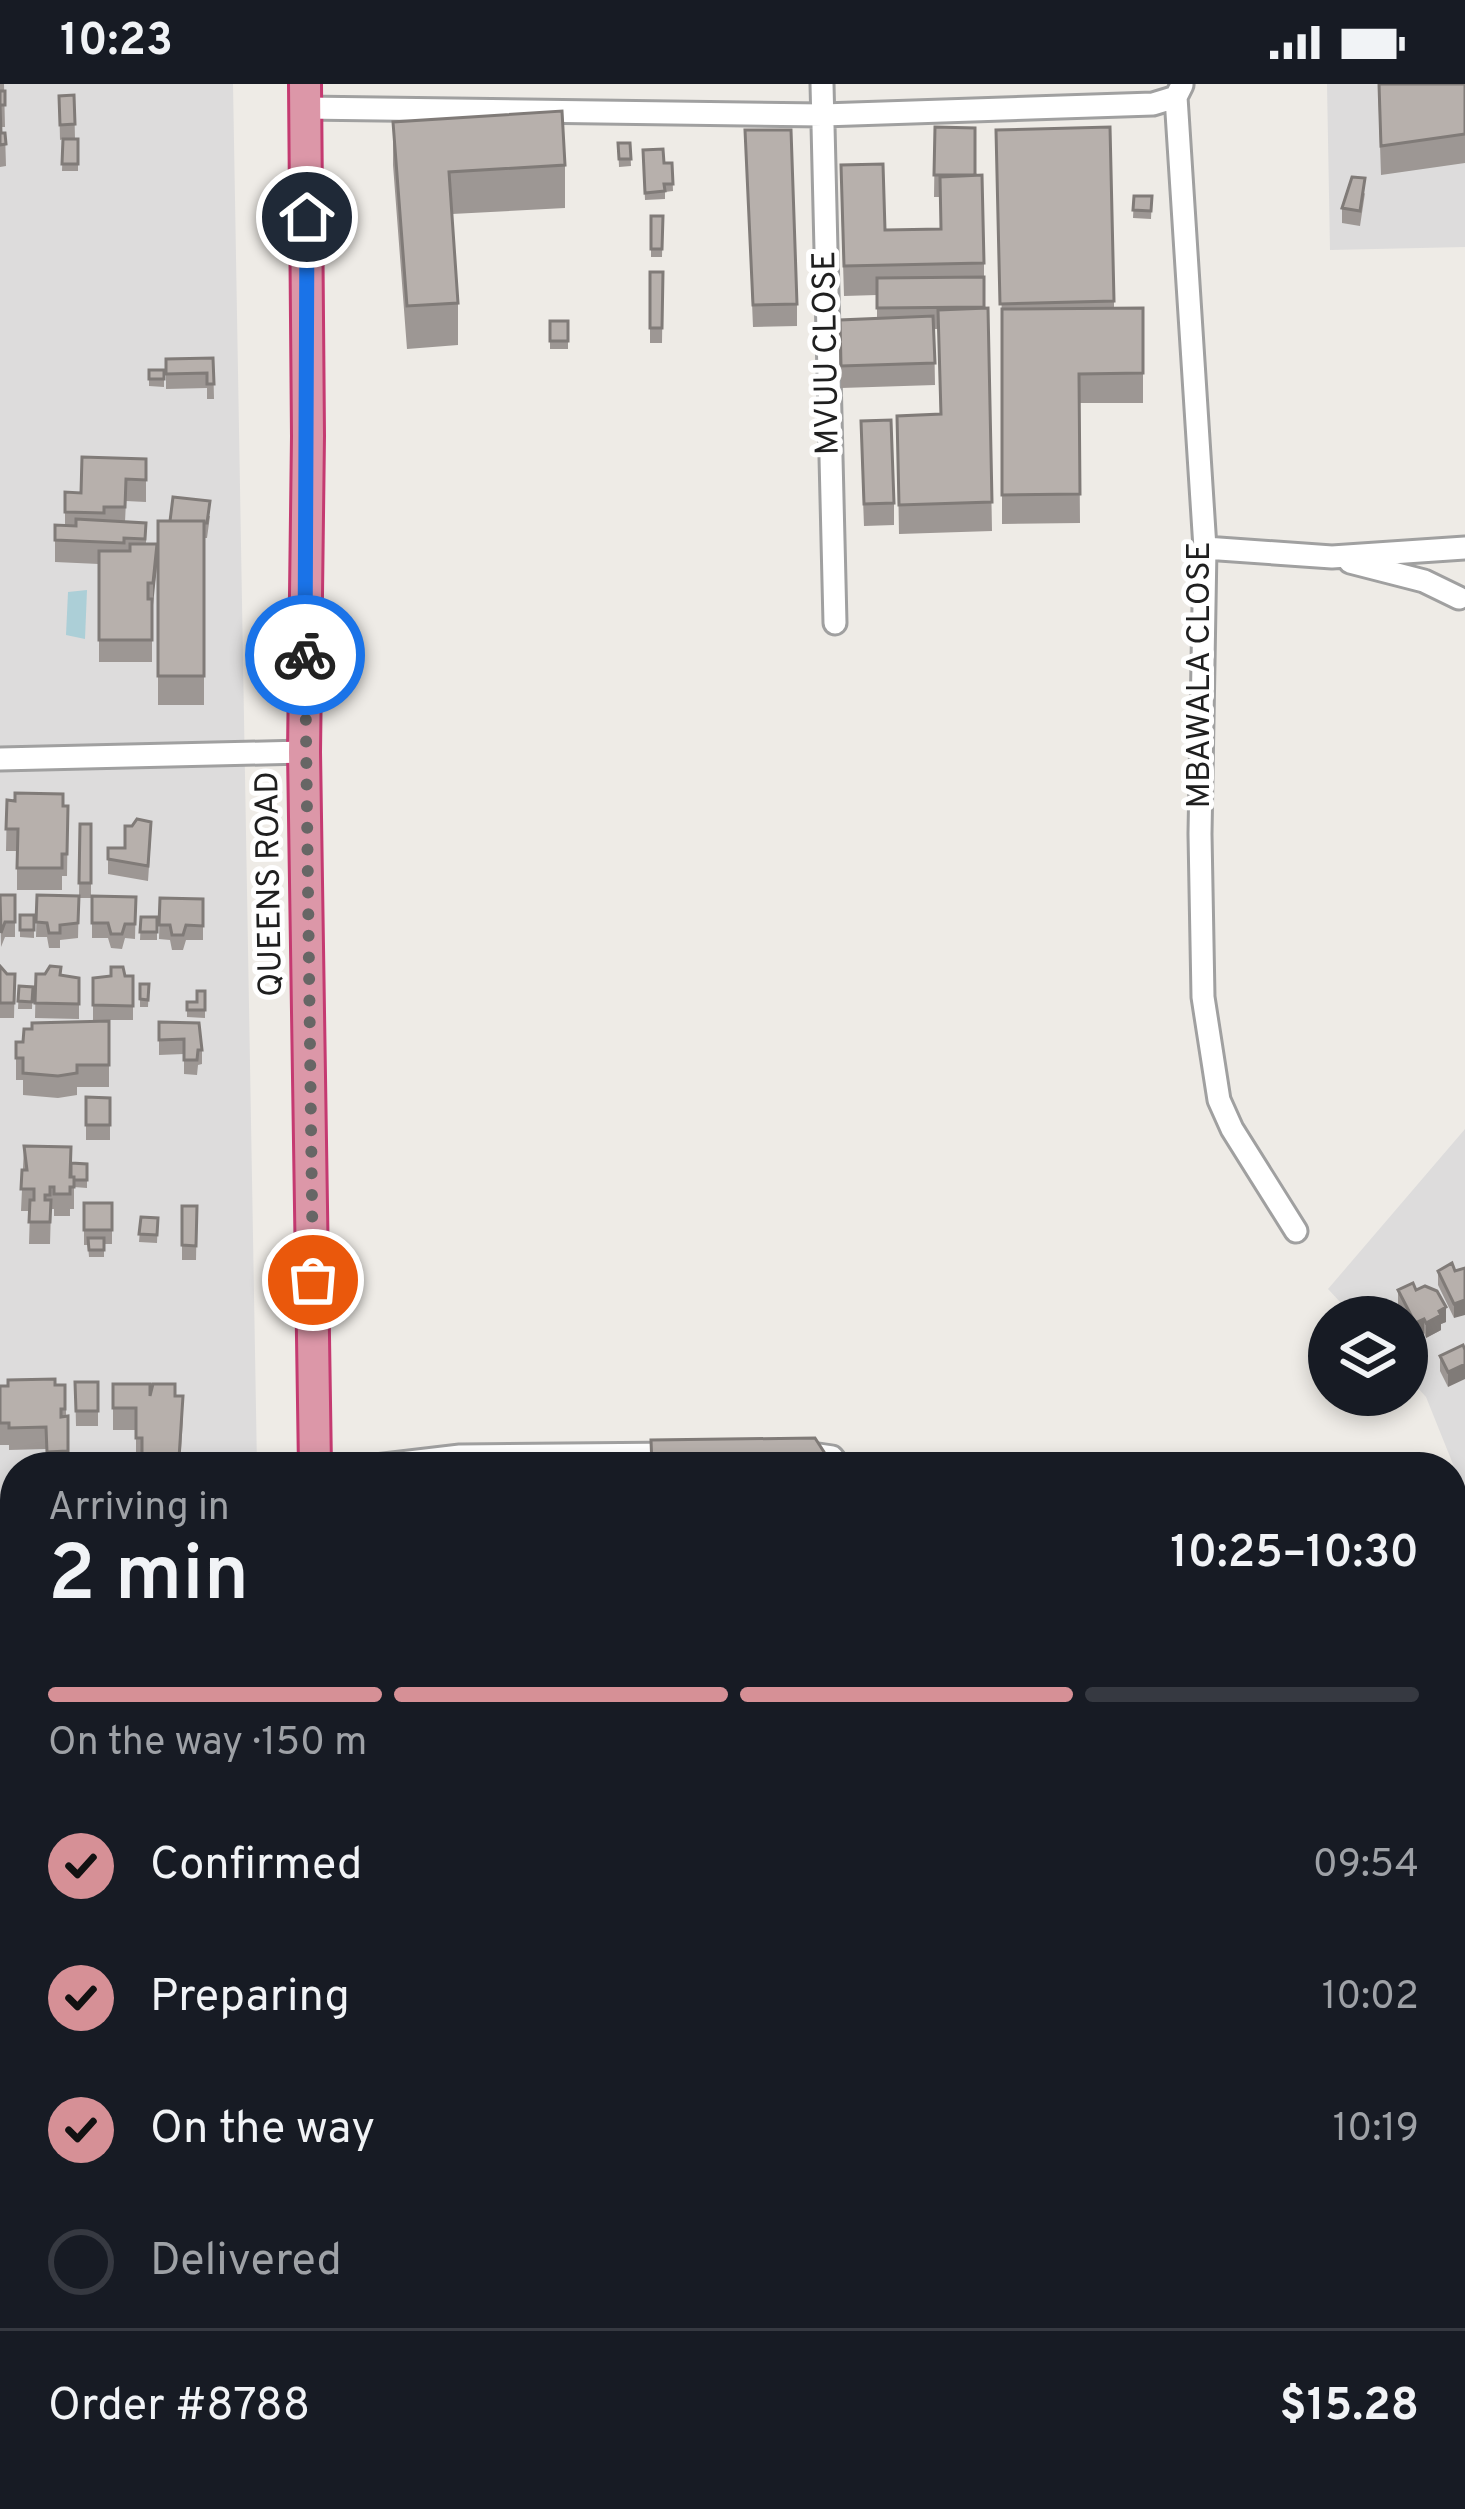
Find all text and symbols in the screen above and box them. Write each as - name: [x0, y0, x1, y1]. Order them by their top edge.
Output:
- text: 10:23: [60, 14, 173, 71]
- pin: [256, 166, 358, 268]
- icon: home: [274, 184, 340, 250]
- street label: MVUU CLOSE: [805, 250, 851, 456]
- street label: MBAWALA CLOSE: [1180, 542, 1222, 808]
- courier: [245, 595, 365, 715]
- icon: bike: [272, 622, 338, 688]
- street label: QUEENS ROAD: [248, 771, 294, 997]
- pin: [262, 1229, 364, 1331]
- icon: bag: [280, 1247, 346, 1313]
- map controls: [1308, 1296, 1428, 1416]
- button: layers: [1308, 1296, 1428, 1416]
- text: Arriving in: [48, 1485, 230, 1534]
- text: 10:25–10:30: [1170, 1526, 1419, 1583]
- text: 2 min: [48, 1529, 249, 1628]
- text: On the way · 150 m: [48, 1720, 367, 1769]
- icon: check: [48, 1833, 114, 1899]
- text: Confirmed: [150, 1838, 362, 1895]
- text: 09:54: [1313, 1842, 1419, 1891]
- icon: check: [48, 1965, 114, 2031]
- text: Preparing: [150, 1970, 350, 2027]
- text: 10:02: [1322, 1974, 1419, 2023]
- icon: check: [48, 2097, 114, 2163]
- text: On the way: [150, 2102, 375, 2159]
- text: 10:19: [1333, 2106, 1419, 2155]
- text: Delivered: [150, 2234, 342, 2291]
- text: Order #8788: [48, 2379, 310, 2436]
- text: $15.28: [1280, 2379, 1419, 2436]

